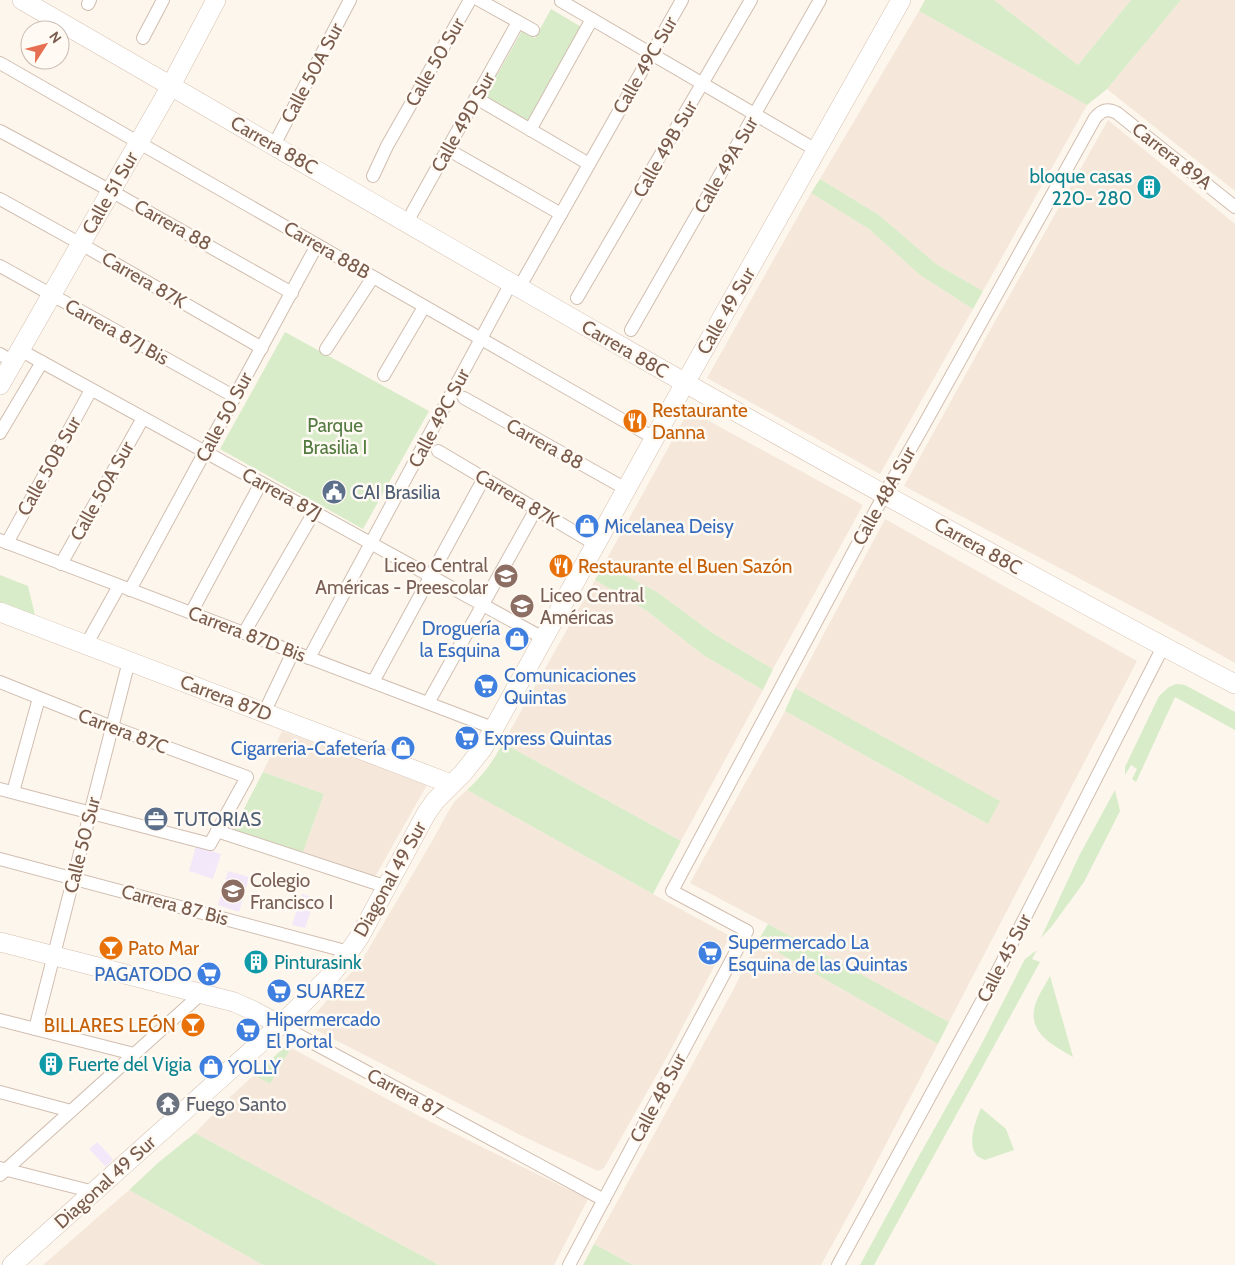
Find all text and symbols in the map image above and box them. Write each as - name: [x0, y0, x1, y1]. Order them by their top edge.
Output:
- street label: Calle 49C Sur: [608, 12, 682, 118]
- street label: Calle 50 Sur: [400, 14, 470, 110]
- street label: Calle 50A Sur: [276, 19, 348, 127]
- north arrow: [20, 20, 70, 70]
- text: N: [45, 28, 66, 47]
- street label: Calle 49D Sur: [426, 68, 500, 176]
- street label: Calle 49B Sur: [628, 96, 702, 202]
- street label: Carrera 88C: [227, 111, 322, 179]
- street label: Calle 49A Sur: [689, 113, 763, 217]
- street label: Carrera 89A: [1127, 118, 1217, 195]
- street label: Calle 51 Sur: [77, 148, 143, 238]
- place label: bloque casas 220- 280: [1029, 165, 1132, 210]
- building icon: bloque casas 220- 280: [1136, 174, 1162, 200]
- street label: Carrera 88: [130, 194, 216, 256]
- street label: Carrera 88B: [280, 216, 374, 284]
- street label: Carrera 87K: [98, 247, 190, 313]
- street label: Calle 49 Sur: [692, 263, 760, 359]
- street label: Carrera 87J Bis: [61, 294, 173, 370]
- street label: Carrera 88C: [578, 315, 673, 383]
- street label: Calle 49C Sur: [403, 365, 475, 471]
- street label: Calle 50 Sur: [191, 368, 257, 466]
- place label: Restaurante Danna: [652, 399, 748, 444]
- restaurant icon: Restaurante Danna: [622, 408, 648, 434]
- street label: Calle 50B Sur: [12, 412, 86, 520]
- street label: Carrera 88: [502, 413, 588, 475]
- park label: Parque Brasilia I: [303, 414, 367, 459]
- street label: Calle 50A Sur: [65, 437, 139, 545]
- street label: Calle 48A Sur: [847, 443, 921, 549]
- street label: Carrera 87J: [238, 463, 326, 525]
- street label: Carrera 87K: [471, 464, 563, 532]
- public building icon: CAI Brasilia: [321, 479, 347, 505]
- place label: CAI Brasilia: [352, 481, 440, 504]
- shop icon: Micelanea Deisy: [574, 513, 600, 539]
- street label: Carrera 88C: [930, 513, 1026, 580]
- place label: Micelanea Deisy: [604, 515, 734, 538]
- restaurant icon: Restaurante el Buen Sazón: [548, 553, 574, 579]
- place label: Liceo Central Américas - Preescolar: [315, 554, 489, 599]
- place label: Restaurante el Buen Sazón: [578, 555, 792, 578]
- school or university icon: Liceo Central Américas - Preescolar: [493, 563, 519, 589]
- place label: Liceo Central Américas: [540, 584, 645, 629]
- school or university icon: Liceo Central Américas: [509, 593, 535, 619]
- street label: Carrera 87D Bis: [185, 601, 309, 667]
- place label: Droguería la Esquina: [420, 617, 500, 662]
- shop icon: Droguería la Esquina: [504, 626, 530, 652]
- place label: Comunicaciones Quintas: [504, 664, 636, 709]
- street label: Carrera 87D: [177, 670, 275, 726]
- supermarket icon: Comunicaciones Quintas: [473, 673, 499, 699]
- street label: Carrera 87C: [75, 703, 171, 759]
- supermarket icon: Express Quintas: [454, 725, 480, 751]
- place label: Express Quintas: [484, 727, 612, 750]
- shop icon: Cigarreria-Cafetería: [390, 735, 416, 761]
- place label: Cigarreria-Cafetería: [231, 737, 386, 760]
- street label: Calle 50 Sur: [59, 794, 105, 896]
- office icon: TUTORIAS: [143, 806, 169, 832]
- place label: TUTORIAS: [174, 808, 261, 831]
- street label: Diagonal 49 Sur: [349, 817, 431, 941]
- place label: Colegio Francisco I: [250, 869, 333, 914]
- school or university icon: Colegio Francisco I: [220, 878, 246, 904]
- street label: Carrera 87 Bis: [119, 880, 231, 930]
- street label: Calle 45 Sur: [972, 910, 1036, 1006]
- place label: Supermercado La Esquina de las Quintas: [728, 931, 908, 976]
- bar icon: Pato Mar: [98, 935, 124, 961]
- place label: Pato Mar: [128, 937, 199, 960]
- supermarket icon: Supermercado La Esquina de las Quintas: [697, 940, 723, 966]
- building icon: Pinturasink: [243, 949, 269, 975]
- place label: Pinturasink: [274, 951, 362, 974]
- supermarket icon: PAGATODO: [196, 961, 222, 987]
- place label: PAGATODO: [94, 963, 192, 986]
- supermarket icon: SUAREZ: [266, 978, 292, 1004]
- place label: SUAREZ: [296, 980, 365, 1003]
- place label: Hipermercado El Portal: [266, 1008, 380, 1053]
- bar icon: BILLARES LEÓN: [180, 1012, 206, 1038]
- place label: BILLARES LEÓN: [44, 1013, 176, 1037]
- supermarket icon: Hipermercado El Portal: [235, 1017, 261, 1043]
- street label: Calle 48 Sur: [625, 1050, 691, 1146]
- building icon: Fuerte del Vigia: [38, 1051, 64, 1077]
- place label: Fuerte del Vigia: [68, 1053, 192, 1076]
- shop icon: YOLLY: [198, 1054, 224, 1080]
- place label: YOLLY: [227, 1056, 281, 1079]
- street label: Carrera 87: [363, 1063, 447, 1123]
- temple icon: Fuego Santo: [155, 1091, 181, 1117]
- place label: Fuego Santo: [186, 1093, 287, 1116]
- street label: Diagonal 49 Sur: [50, 1131, 160, 1233]

